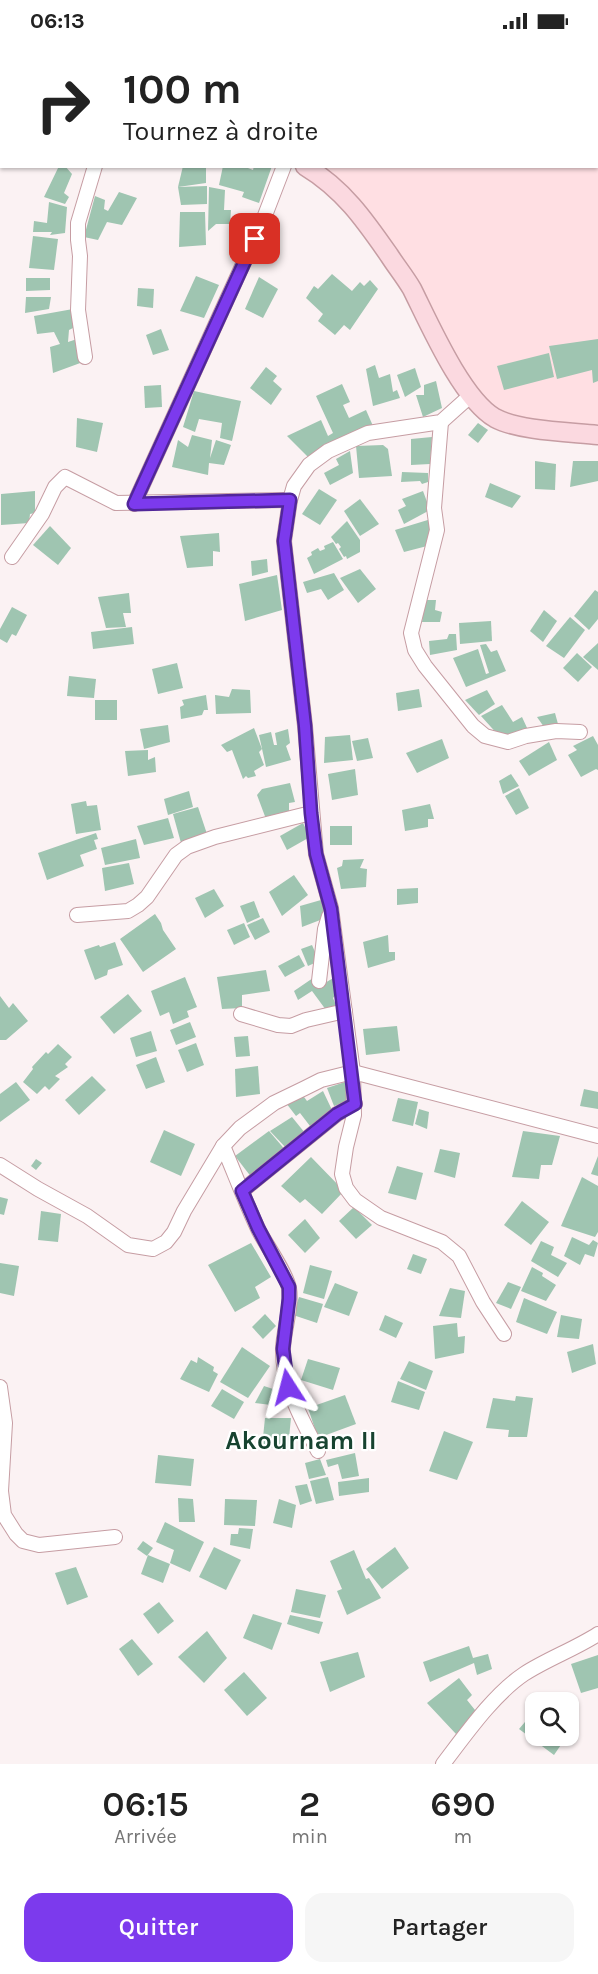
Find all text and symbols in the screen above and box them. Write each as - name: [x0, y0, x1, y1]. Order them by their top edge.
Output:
- text: 06:13: [30, 8, 85, 34]
- text: 100 m: [123, 64, 242, 114]
- icon: right: [24, 66, 102, 144]
- text: Tournez à droite: [123, 115, 318, 147]
- pin: [229, 213, 280, 264]
- icon: arrive: [238, 222, 271, 255]
- position arrow: [256, 1355, 320, 1419]
- district label: Akournam II: [225, 1425, 377, 1456]
- map controls: [525, 1692, 579, 1746]
- button: search: [525, 1692, 579, 1746]
- text: 06:15: [102, 1783, 189, 1825]
- text: 2: [299, 1783, 320, 1825]
- text: 690: [430, 1783, 496, 1825]
- text: Arrivée: [114, 1825, 177, 1848]
- text: min: [291, 1825, 328, 1848]
- text: m: [454, 1825, 472, 1848]
- button: Quitter: [24, 1893, 293, 1962]
- button: Partager: [305, 1893, 574, 1962]

